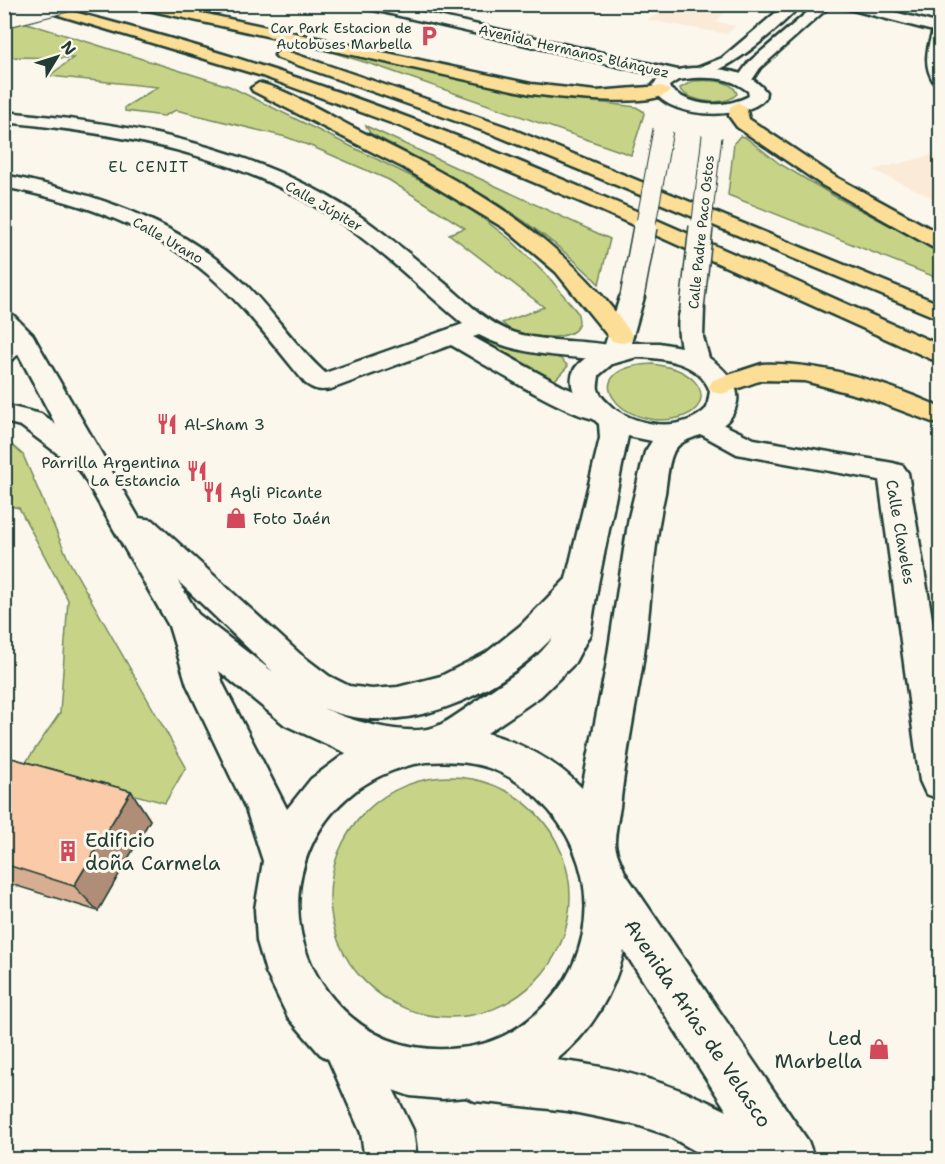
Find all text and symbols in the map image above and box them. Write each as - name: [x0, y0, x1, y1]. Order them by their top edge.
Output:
- place label: Car Park Estacion de Autobuses Marbella: [270, 19, 412, 53]
- street label: Avenida Hermanos Blánquez: [477, 20, 671, 82]
- parking icon: Car Park Estacion de Autobuses Marbella: [417, 24, 441, 48]
- north arrow: [27, 27, 87, 87]
- text: N: [56, 37, 81, 60]
- street label: Calle Padre Paco Ostos: [684, 154, 718, 310]
- district label: EL CENIT: [108, 157, 190, 177]
- street label: Calle Júpiter: [282, 177, 366, 235]
- street label: Calle Urano: [129, 213, 207, 267]
- restaurant icon: Al-Sham 3: [155, 412, 179, 436]
- place label: Al-Sham 3: [184, 414, 265, 435]
- place label: Parrilla Argentina La Estancia: [41, 452, 180, 491]
- restaurant icon: Parrilla Argentina La Estancia: [185, 459, 209, 483]
- street label: Calle Claveles: [881, 478, 920, 586]
- restaurant icon: Agli Picante: [201, 480, 225, 504]
- place label: Agli Picante: [230, 482, 323, 503]
- shop icon: Foto Jaén: [224, 506, 248, 530]
- place label: Foto Jaén: [253, 508, 331, 529]
- place label: Edificio doña Carmela: [85, 827, 221, 876]
- building icon: Edificio doña Carmela: [56, 839, 80, 863]
- street label: Avenida Arias de Velasco: [618, 914, 778, 1132]
- place label: Led Marbella: [775, 1025, 863, 1074]
- shop icon: Led Marbella: [867, 1037, 891, 1061]

